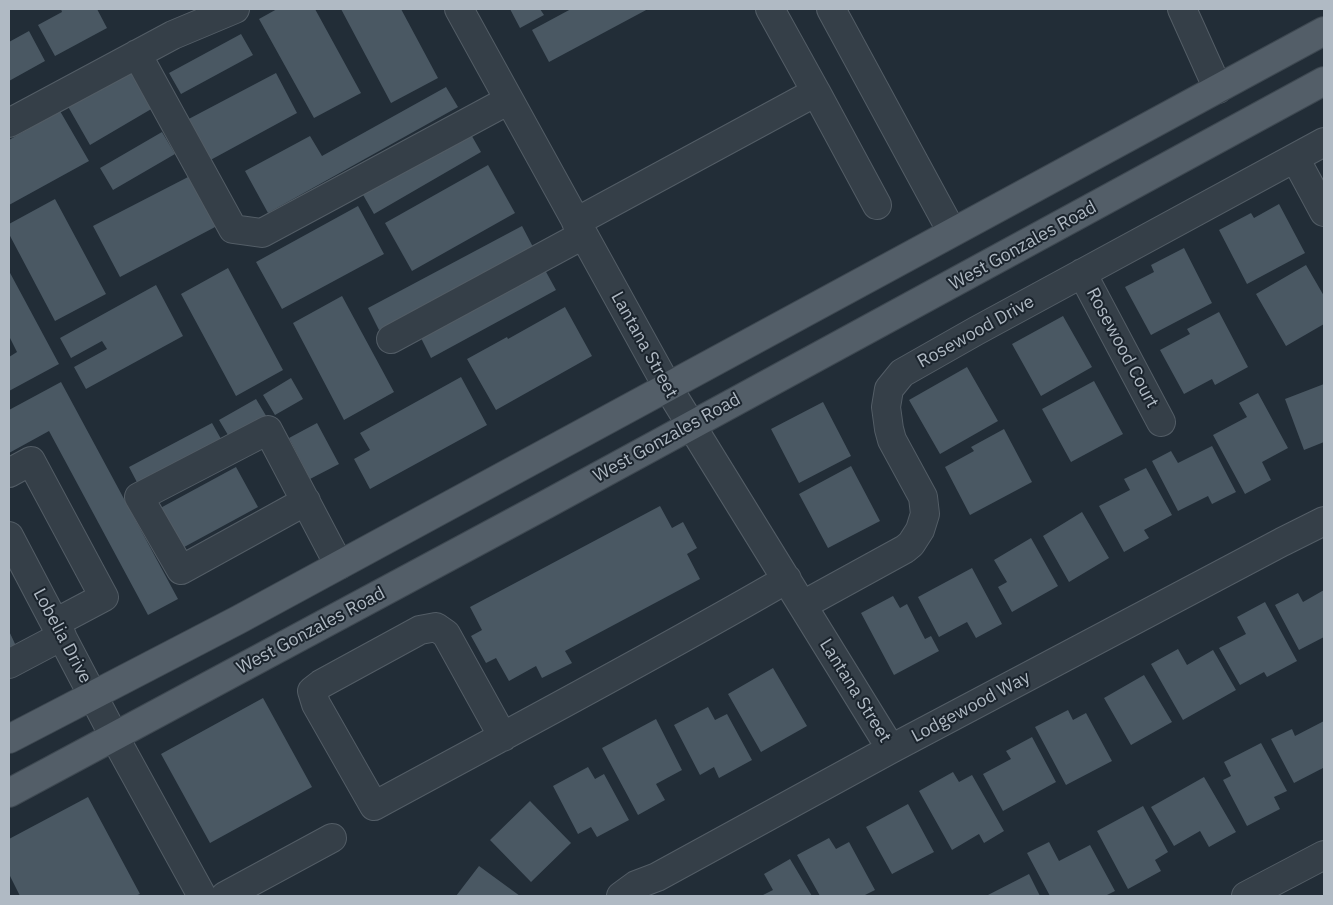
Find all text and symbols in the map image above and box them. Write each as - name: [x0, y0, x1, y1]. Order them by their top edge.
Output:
- street label: West Gonzales Road: [946, 197, 1100, 295]
- street label: Rosewood Court: [1081, 284, 1163, 412]
- street label: Lantana Street: [606, 288, 682, 402]
- street label: Rosewood Drive: [914, 291, 1038, 373]
- street label: West Gonzales Road: [590, 389, 744, 487]
- street label: West Gonzales Road: [233, 583, 389, 679]
- street label: Lobelia Drive: [28, 585, 96, 687]
- street label: Lantana Street: [815, 635, 895, 747]
- street label: Lodgewood Way: [908, 667, 1034, 747]

